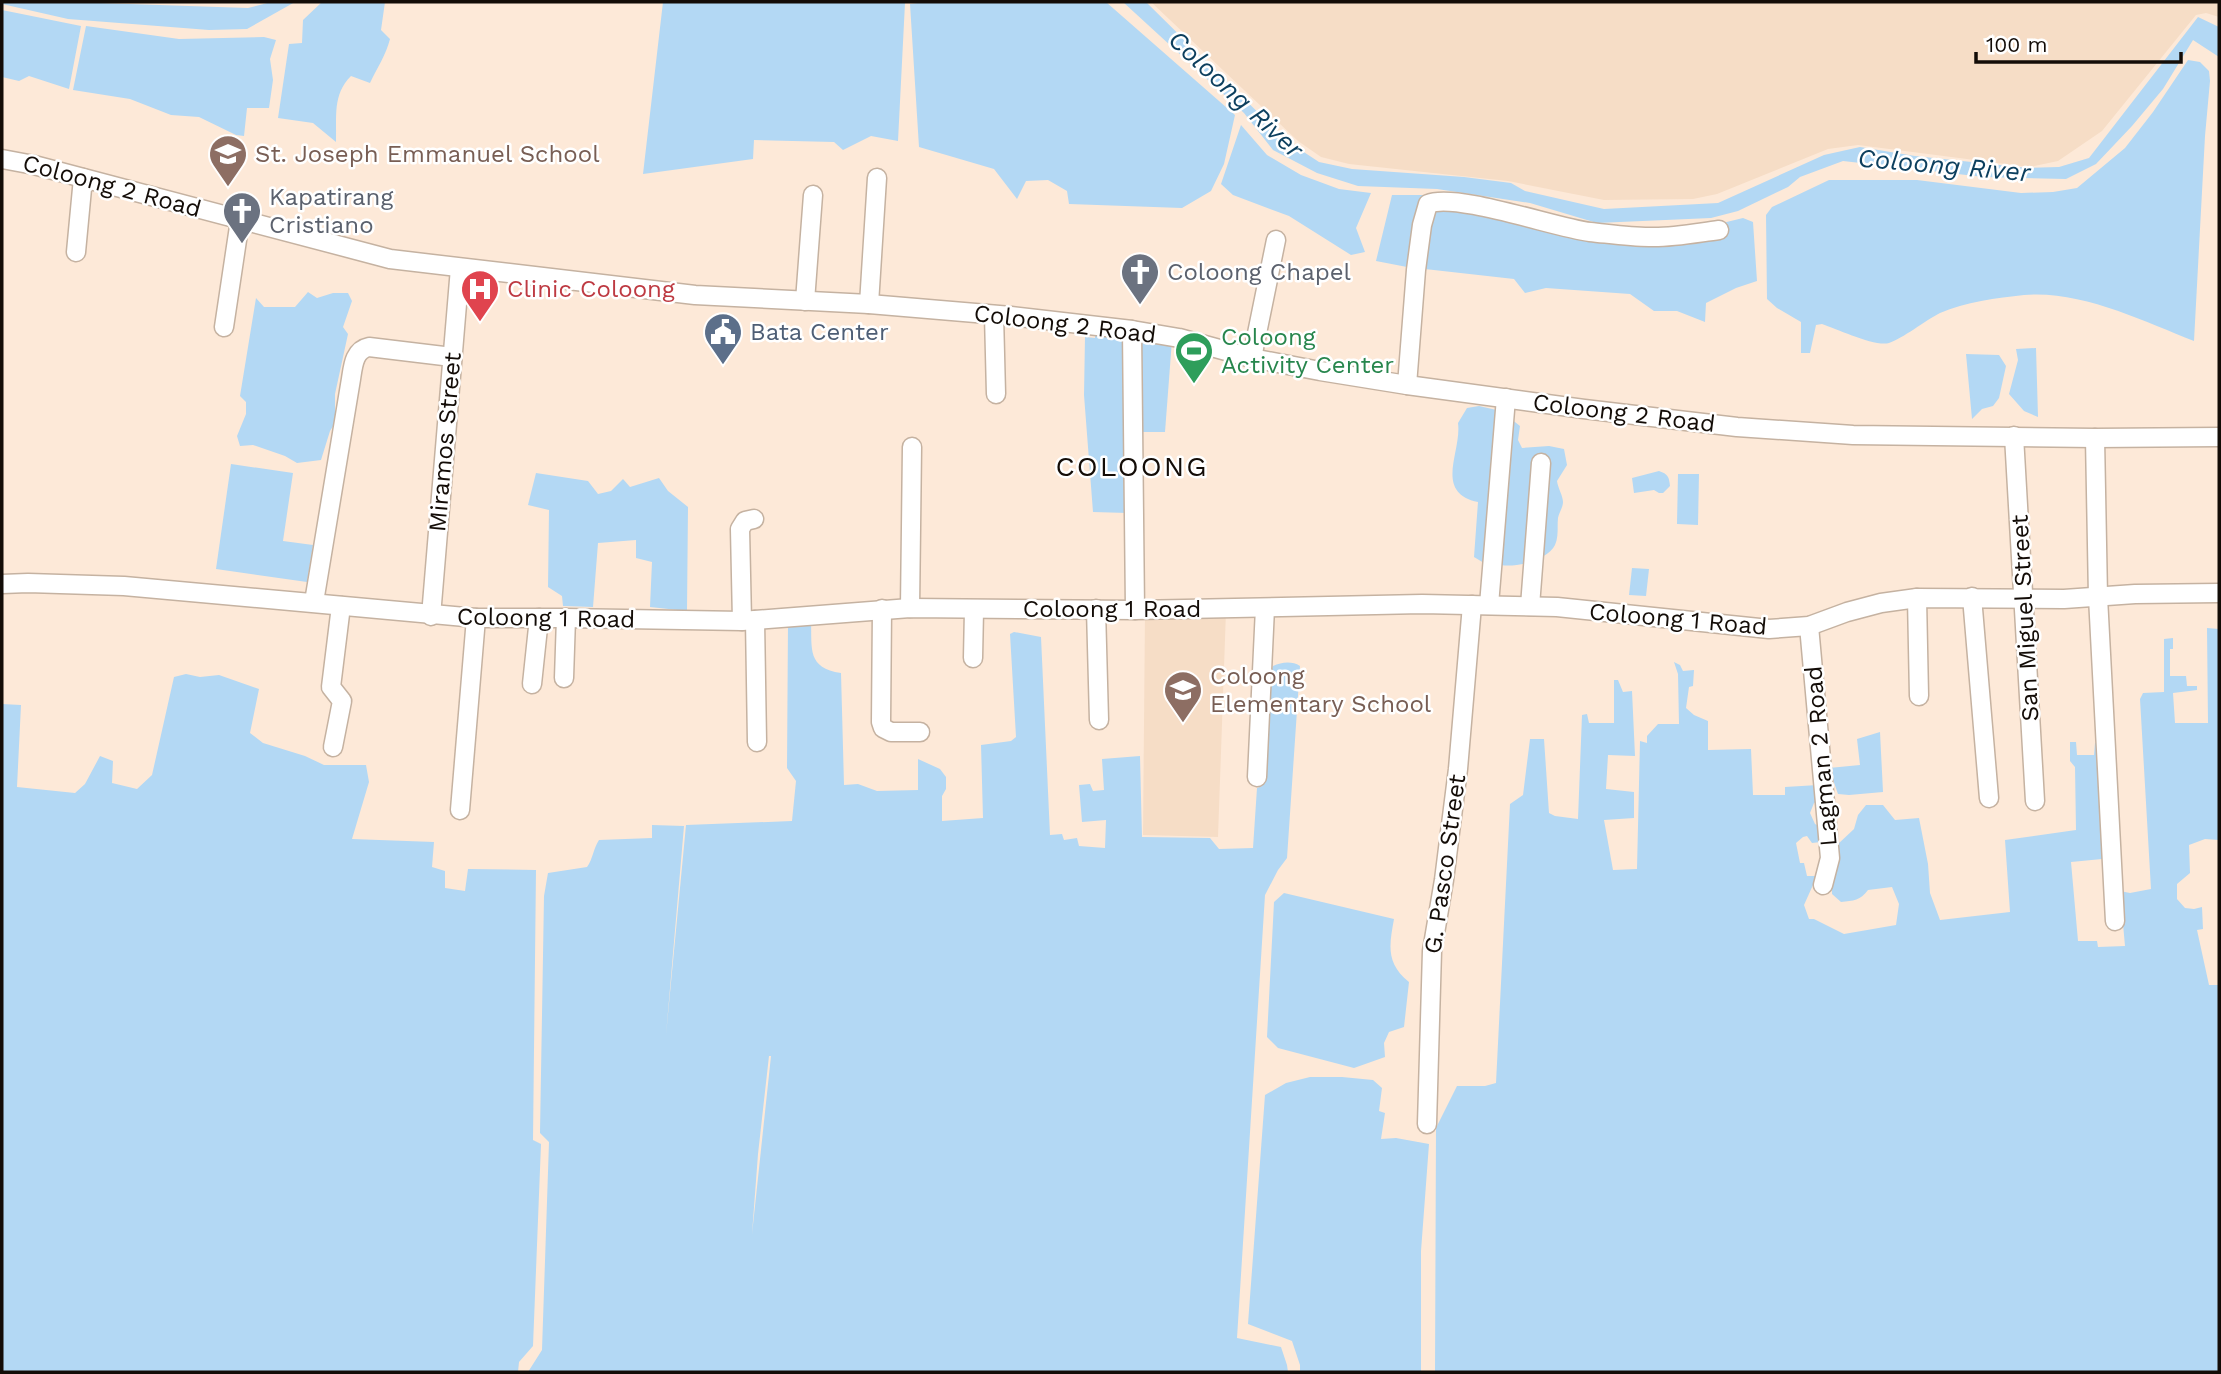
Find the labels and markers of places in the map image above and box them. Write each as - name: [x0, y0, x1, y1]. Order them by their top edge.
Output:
- school or university icon: St. Joseph Emmanuel School: [207, 133, 249, 188]
- place label: St. Joseph Emmanuel School: [255, 140, 600, 168]
- place label: Kapatirang Cristiano: [269, 183, 393, 239]
- church icon: Kapatirang Cristiano: [221, 190, 263, 245]
- church icon: Coloong Chapel: [1119, 251, 1161, 306]
- place label: Coloong Chapel: [1167, 258, 1352, 286]
- hospital icon: Clinic Coloong: [459, 268, 501, 323]
- place label: Clinic Coloong: [507, 275, 675, 303]
- public building icon: Bata Center: [702, 311, 744, 366]
- place label: Bata Center: [750, 318, 889, 346]
- place label: Coloong Activity Center: [1221, 323, 1394, 379]
- sports icon: Coloong Activity Center: [1173, 330, 1215, 385]
- place label: Coloong Elementary School: [1210, 662, 1432, 718]
- school or university icon: Coloong Elementary School: [1162, 669, 1204, 724]

